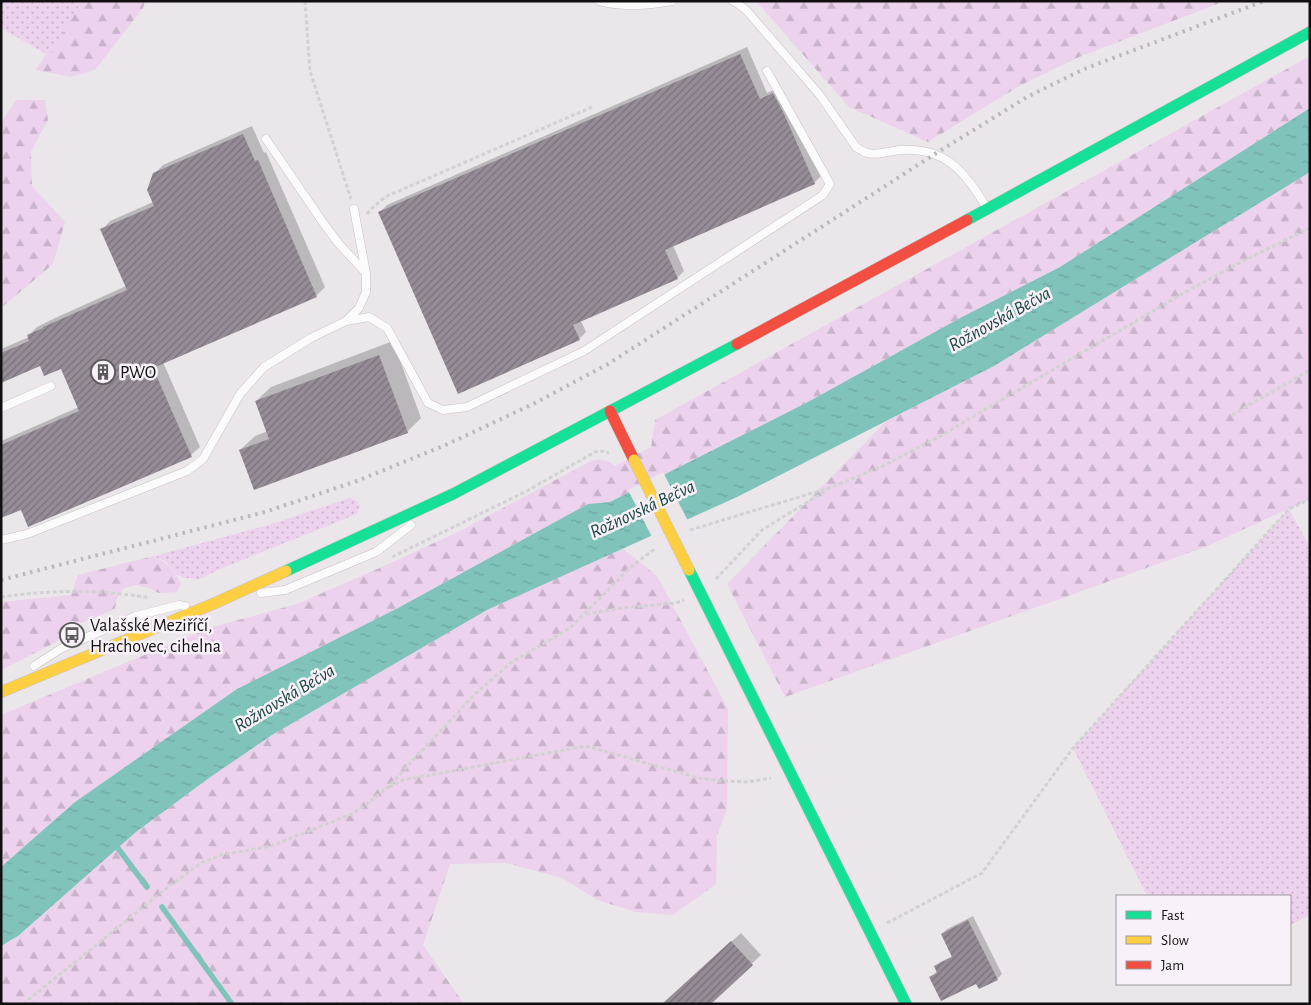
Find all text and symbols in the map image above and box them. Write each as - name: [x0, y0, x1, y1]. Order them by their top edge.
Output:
- water label: Rožnovská Bečva: [945, 283, 1054, 355]
- building icon: PWO: [90, 359, 116, 385]
- place label: PWO: [120, 364, 156, 382]
- water label: Rožnovská Bečva: [587, 477, 698, 542]
- place label: Valašské Meziříčí, Hrachovec, cihelna: [90, 617, 221, 656]
- bus stop icon: Valašské Meziříčí, Hrachovec, cihelna: [59, 622, 85, 648]
- water label: Rožnovská Bečva: [231, 661, 338, 736]
- legend: [1116, 895, 1291, 985]
- text: Fast: [1161, 908, 1185, 923]
- text: Slow: [1161, 933, 1189, 948]
- text: Jam: [1161, 958, 1184, 973]

